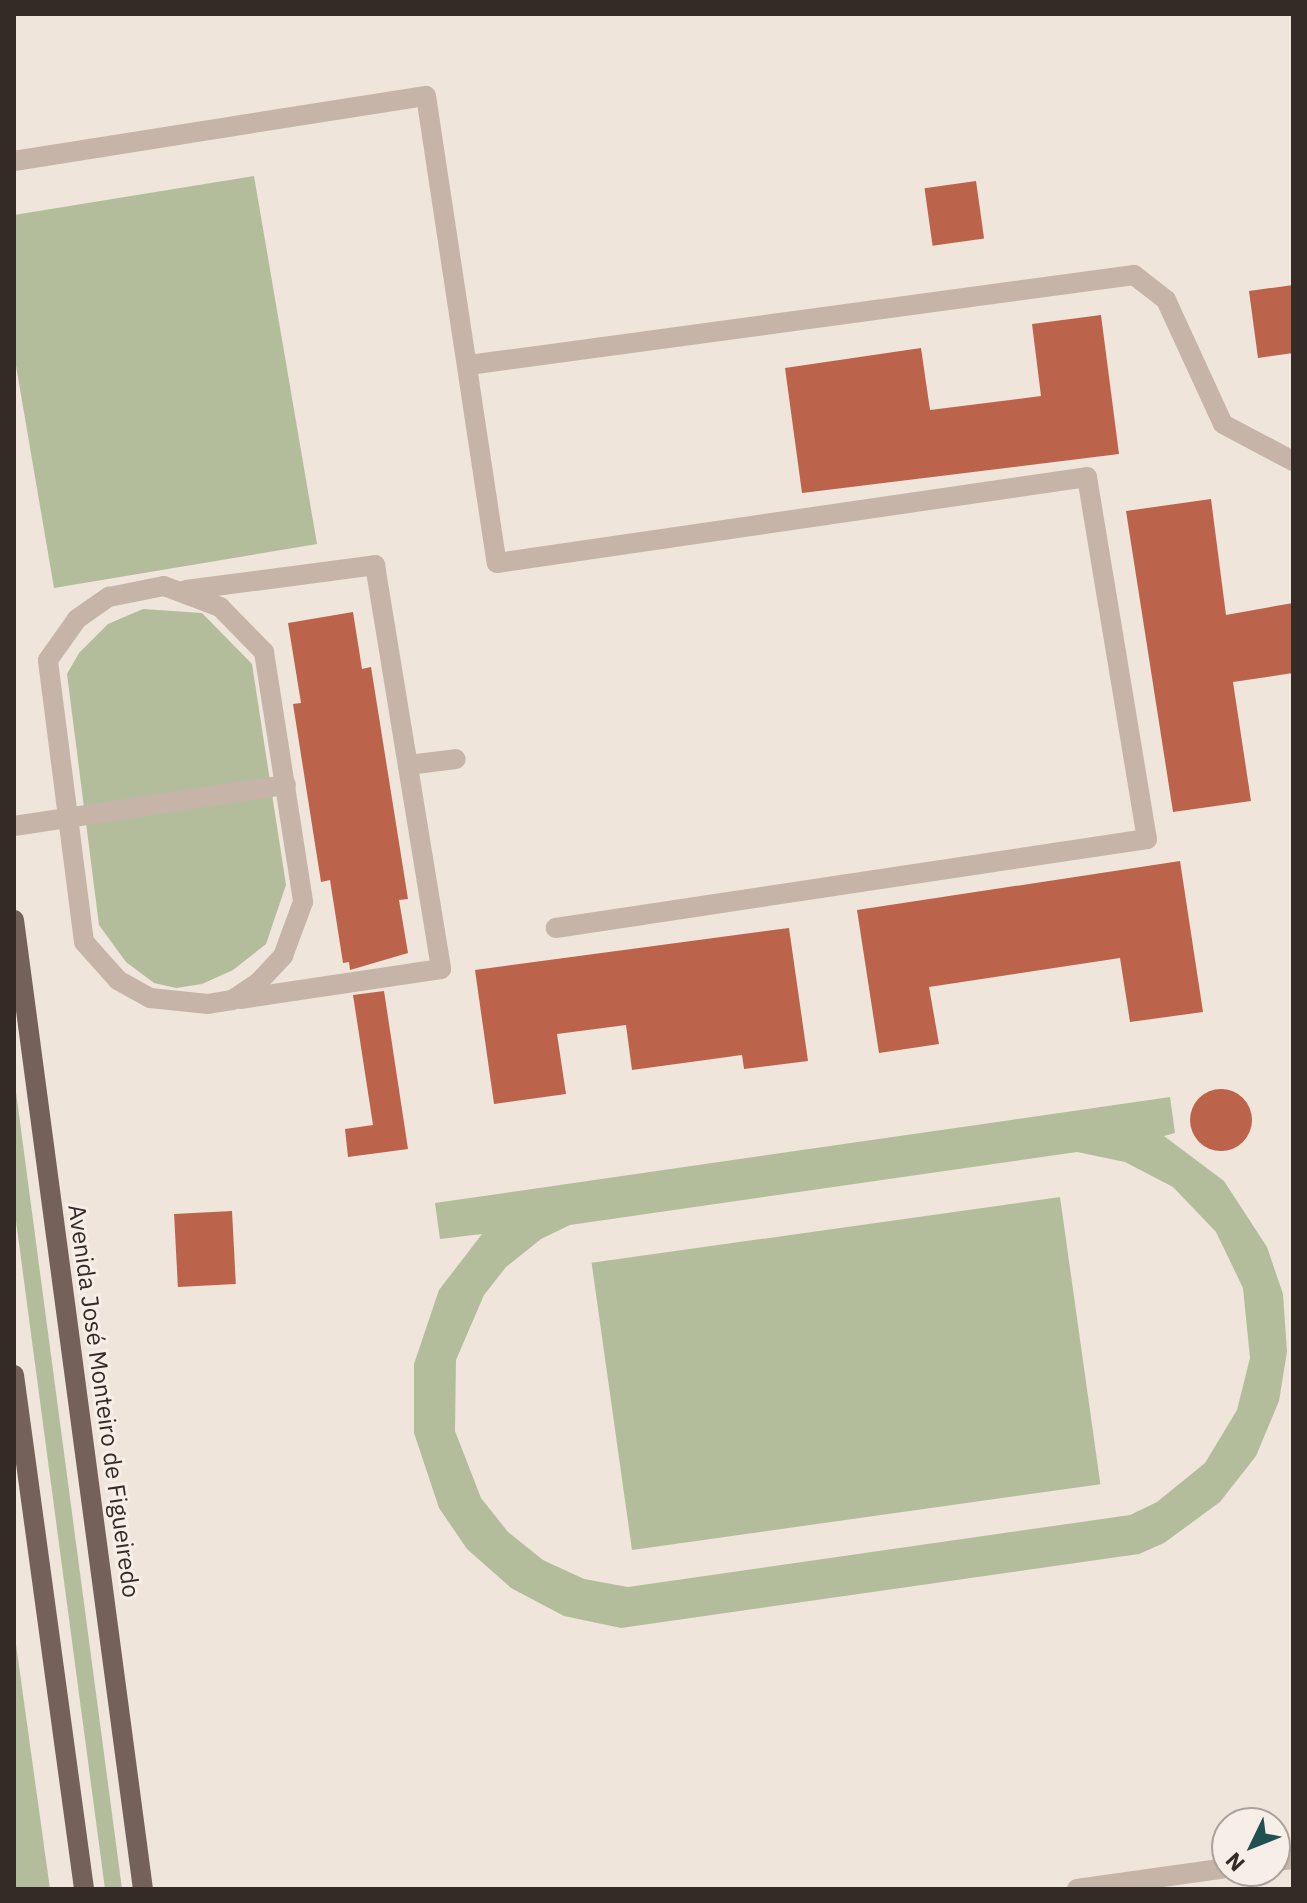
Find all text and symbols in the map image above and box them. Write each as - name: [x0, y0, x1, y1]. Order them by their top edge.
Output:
- street label: Avenida José Monteiro de Figueiredo: [62, 1203, 146, 1599]
- north arrow: [1211, 1807, 1291, 1887]
- text: N: [1219, 1847, 1251, 1878]

